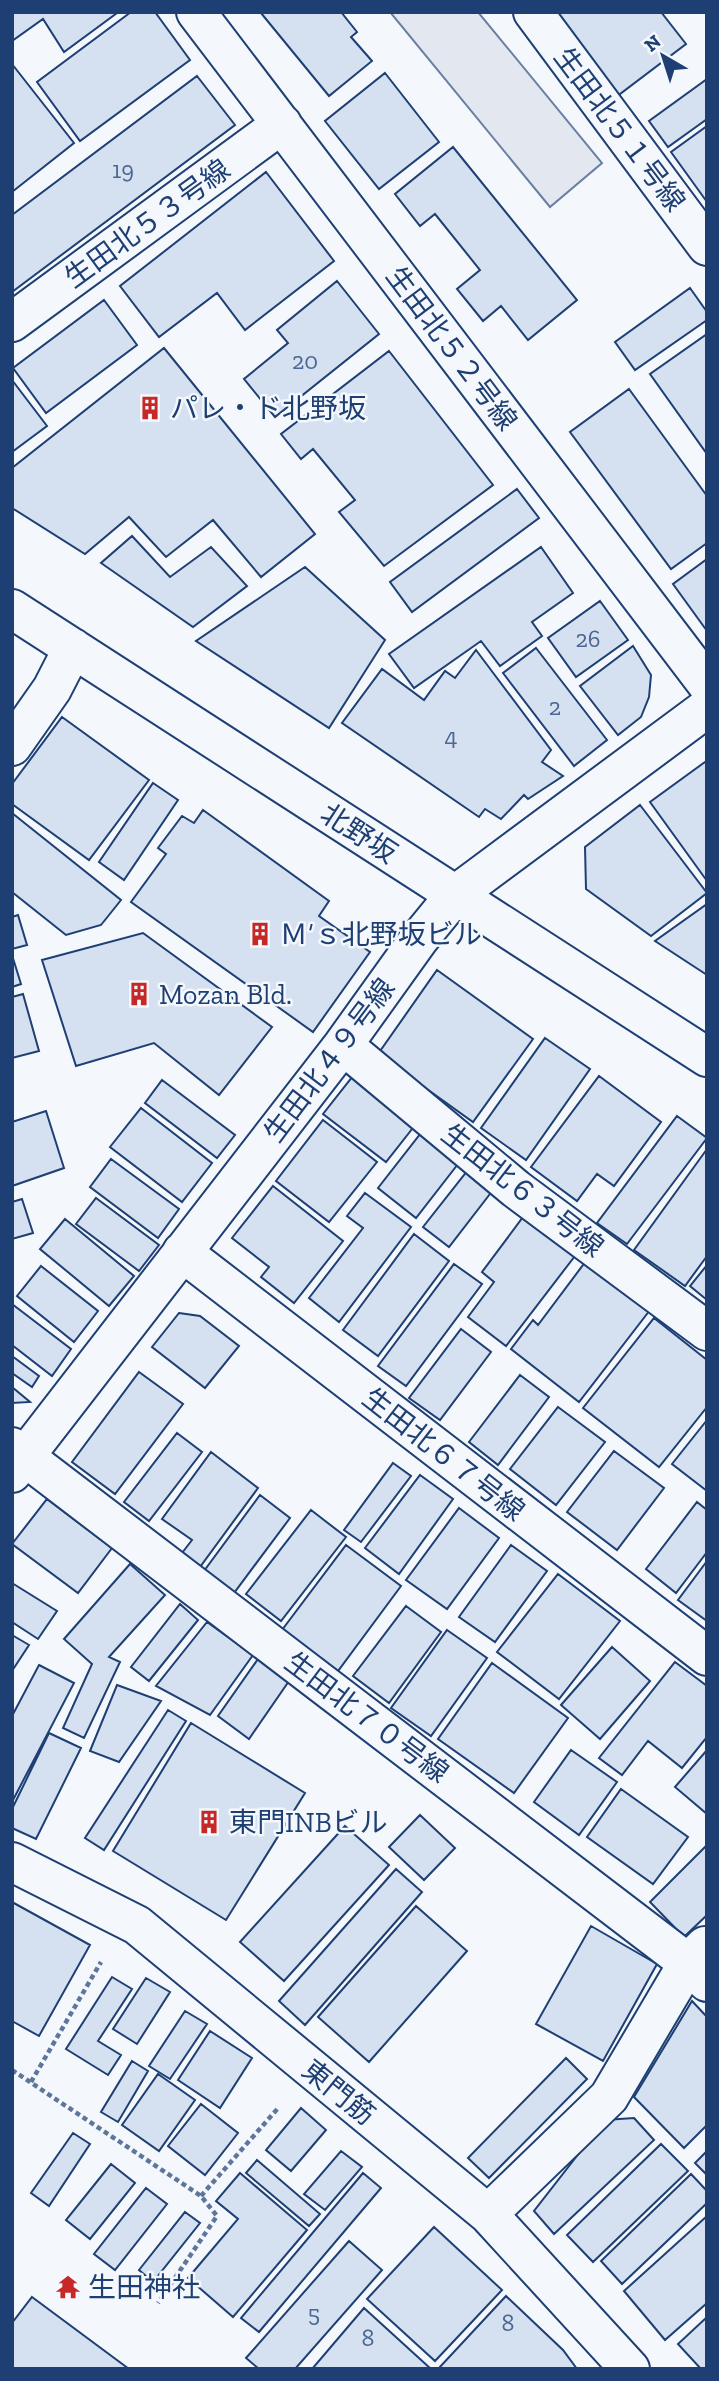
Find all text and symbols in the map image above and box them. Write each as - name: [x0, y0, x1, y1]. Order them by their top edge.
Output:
- north arrow: [628, 21, 698, 91]
- text: N: [640, 30, 665, 57]
- street label: 生田北５１号線: [547, 41, 692, 218]
- street label: 生田北５３号線: [58, 152, 236, 294]
- house number: 19: [112, 155, 134, 184]
- street label: 生田北５２号線: [379, 260, 524, 437]
- house number: 20: [292, 346, 318, 375]
- place label: パレ・ド北野坂: [170, 392, 366, 425]
- building icon: パレ・ド北野坂: [136, 394, 164, 422]
- house number: 26: [575, 624, 601, 653]
- house number: 2: [549, 692, 561, 721]
- house number: 4: [445, 722, 458, 751]
- street label: 北野坂: [315, 797, 403, 870]
- place label: Ｍ’ｓ北野坂ビル: [280, 918, 482, 951]
- building icon: Ｍ’ｓ北野坂ビル: [246, 920, 274, 948]
- street label: 生田北４９号線: [257, 972, 402, 1149]
- place label: Mozan Bld.: [159, 978, 292, 1011]
- building icon: Mozan Bld.: [125, 980, 153, 1008]
- street label: 生田北６３号線: [435, 1117, 610, 1264]
- street label: 生田北６７号線: [356, 1381, 531, 1528]
- street label: 生田北７０号線: [278, 1645, 455, 1790]
- place label: 東門INBビル: [229, 1806, 388, 1839]
- building icon: 東門INBビル: [195, 1808, 223, 1836]
- street label: 東門筋: [296, 2053, 382, 2132]
- place label: 生田神社: [88, 2271, 200, 2304]
- temple icon: 生田神社: [54, 2273, 82, 2301]
- house number: 5: [308, 2299, 320, 2328]
- house number: 8: [502, 2308, 514, 2337]
- house number: 8: [362, 2323, 374, 2352]

